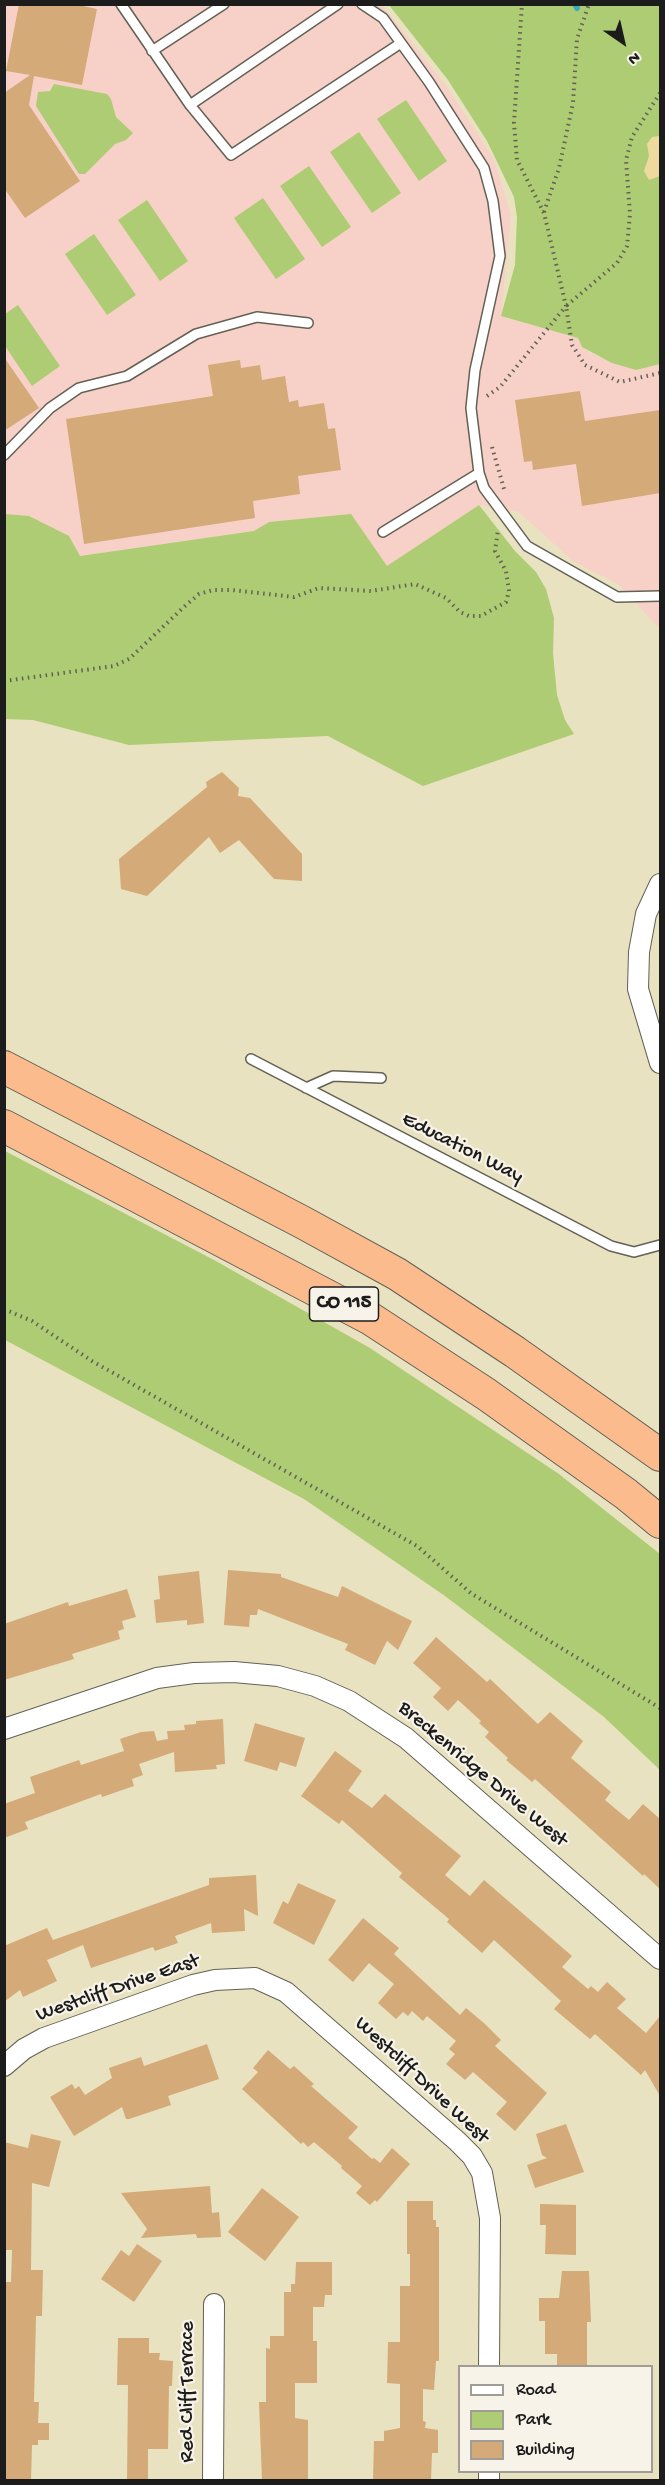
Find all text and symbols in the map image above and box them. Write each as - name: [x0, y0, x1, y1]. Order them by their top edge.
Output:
- north arrow: [593, 12, 653, 72]
- text: N: [624, 47, 643, 68]
- street label: Education Way: [397, 1108, 527, 1190]
- road number: CO 115: [310, 1287, 378, 1321]
- street label: Breckenridge Drive West: [392, 1697, 572, 1853]
- street label: Westcliff Drive East: [33, 1949, 203, 2029]
- street label: Westcliff Drive West: [348, 2012, 494, 2150]
- street label: Red Cliff Terrace: [176, 2322, 202, 2462]
- legend: [458, 2365, 653, 2473]
- text: Road: [516, 2380, 555, 2401]
- text: Park: [516, 2410, 550, 2431]
- text: Building: [516, 2440, 575, 2461]

